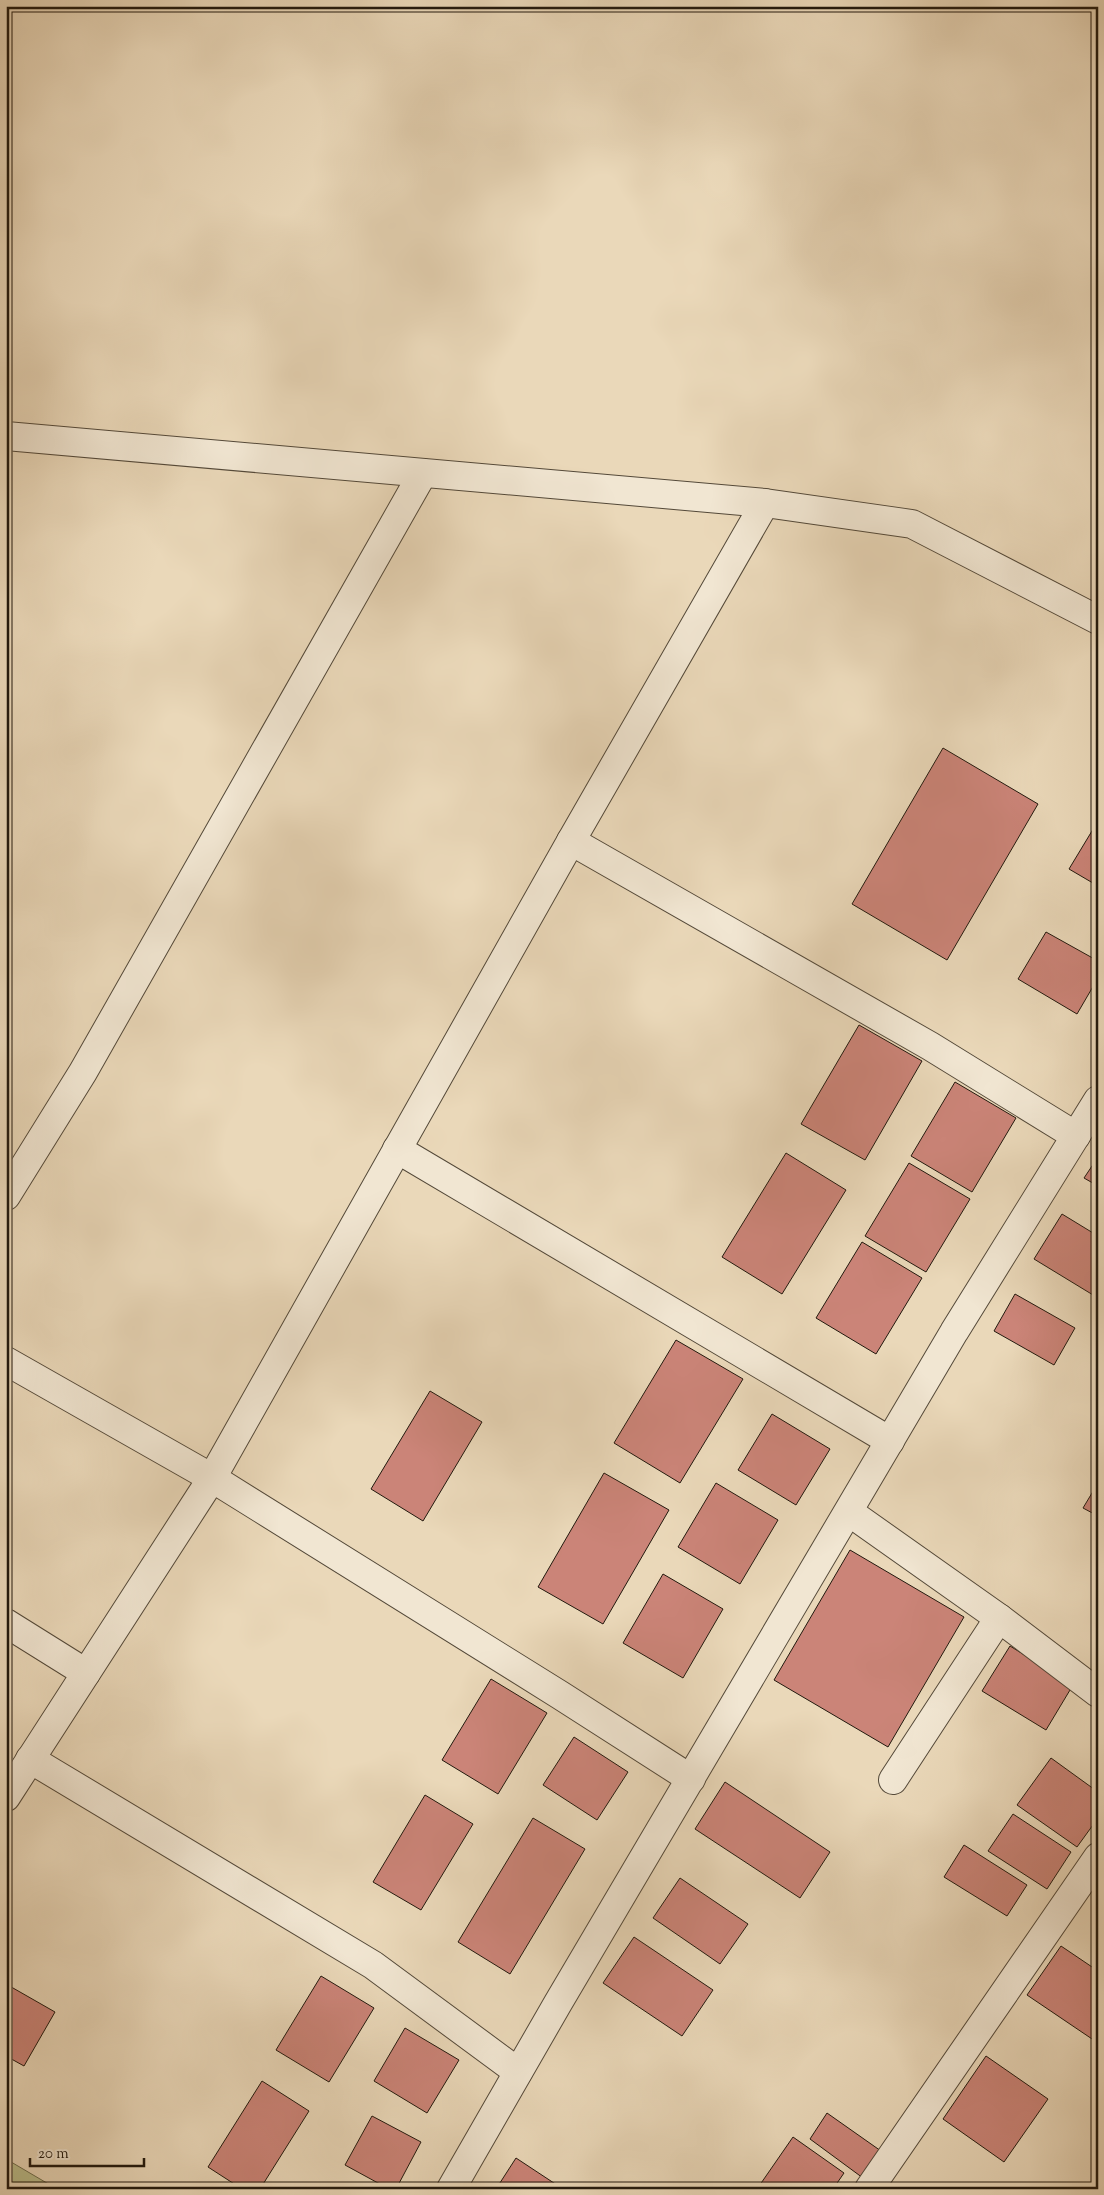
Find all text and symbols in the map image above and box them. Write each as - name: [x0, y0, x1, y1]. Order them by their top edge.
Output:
- scale bar: [30, 2135, 144, 2167]
- text: 20 m: [38, 2144, 69, 2165]

